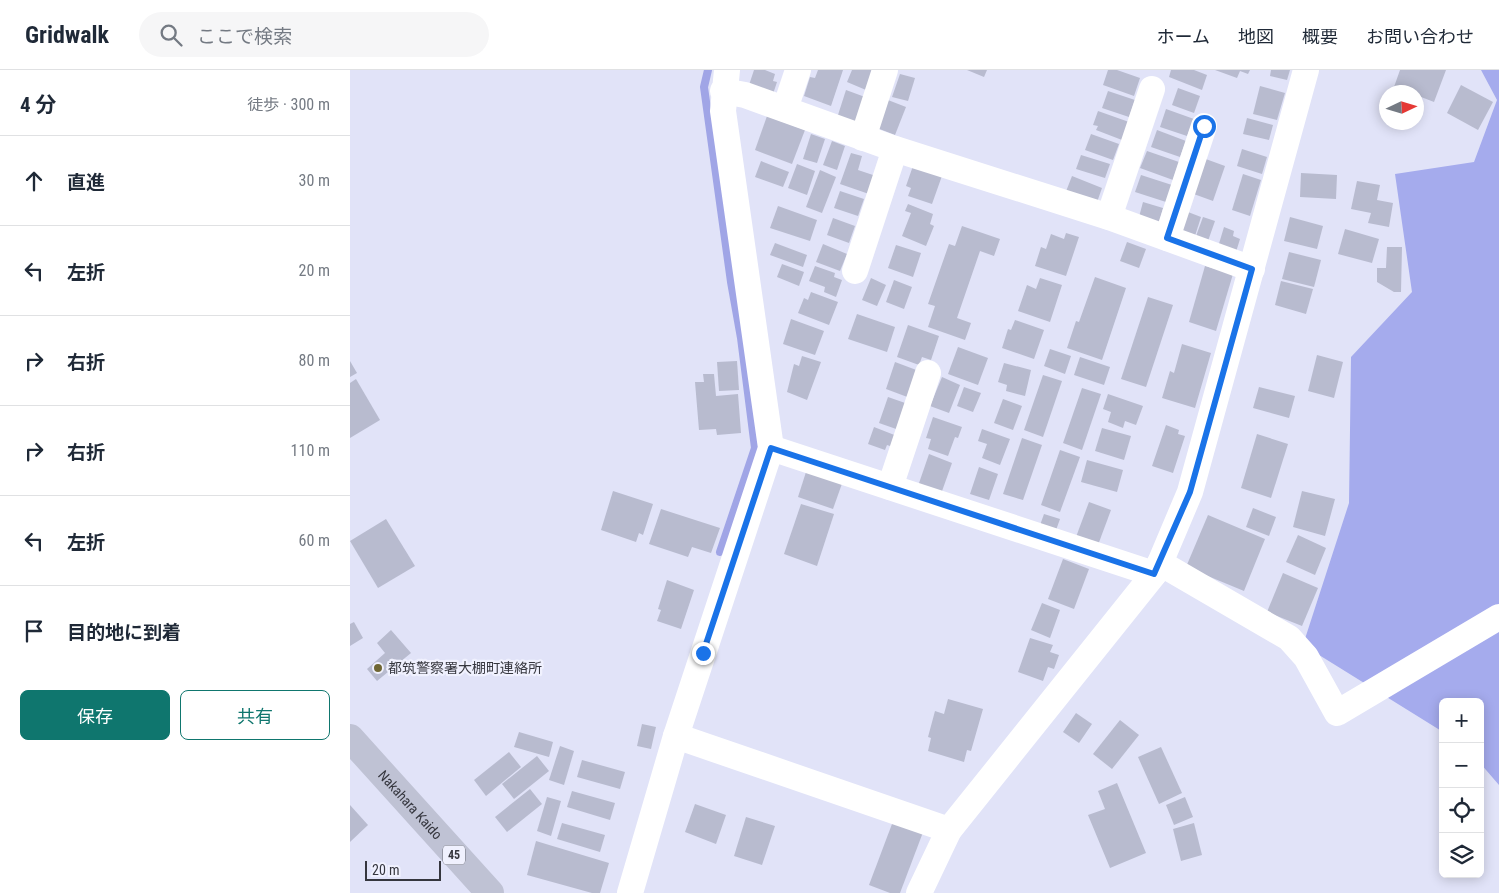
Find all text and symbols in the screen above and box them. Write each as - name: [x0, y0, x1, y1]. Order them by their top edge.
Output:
- search box: [139, 12, 489, 57]
- text: Gridwalk: [25, 21, 109, 49]
- icon: search: [157, 21, 185, 49]
- text: ここで検索: [197, 25, 292, 48]
- text: ホーム: [1157, 26, 1210, 47]
- text: 地図: [1238, 26, 1274, 47]
- text: 概要: [1302, 26, 1338, 47]
- text: お問い合わせ: [1366, 26, 1474, 47]
- north arrow: [1379, 85, 1424, 130]
- text: 4 分: [20, 93, 56, 117]
- text: 徒歩 · 300 m: [247, 95, 330, 114]
- route start: [1193, 115, 1216, 138]
- icon: ahead: [20, 167, 48, 195]
- text: 直進: [67, 171, 105, 194]
- text: 30 m: [298, 171, 330, 190]
- icon: left: [20, 257, 48, 285]
- text: 左折: [67, 261, 105, 284]
- text: 20 m: [298, 261, 330, 280]
- icon: right: [20, 347, 48, 375]
- text: 右折: [67, 351, 105, 374]
- text: 80 m: [298, 351, 330, 370]
- icon: right: [20, 437, 48, 465]
- text: 右折: [67, 441, 105, 464]
- text: 110 m: [291, 441, 330, 460]
- icon: left: [20, 527, 48, 555]
- text: 左折: [67, 531, 105, 554]
- text: 60 m: [298, 531, 330, 550]
- icon: arrive: [20, 617, 48, 645]
- text: 目的地に到着: [67, 621, 181, 644]
- route end: [692, 642, 715, 665]
- place label: 都筑警察署大棚町連絡所: [388, 660, 542, 676]
- marker: 都筑警察署大棚町連絡所: [372, 662, 384, 674]
- button: 保存: [20, 690, 170, 740]
- button: 共有: [180, 690, 330, 740]
- map controls: [1439, 698, 1484, 878]
- button: +: [1439, 698, 1484, 743]
- button: −: [1439, 743, 1484, 788]
- street label: Nakahara Kaido: [375, 767, 446, 843]
- button: locate: [1439, 788, 1484, 833]
- button: layers: [1439, 833, 1484, 878]
- road number: 45: [443, 846, 465, 864]
- scale bar: [365, 858, 441, 881]
- text: 20 m: [372, 862, 400, 878]

